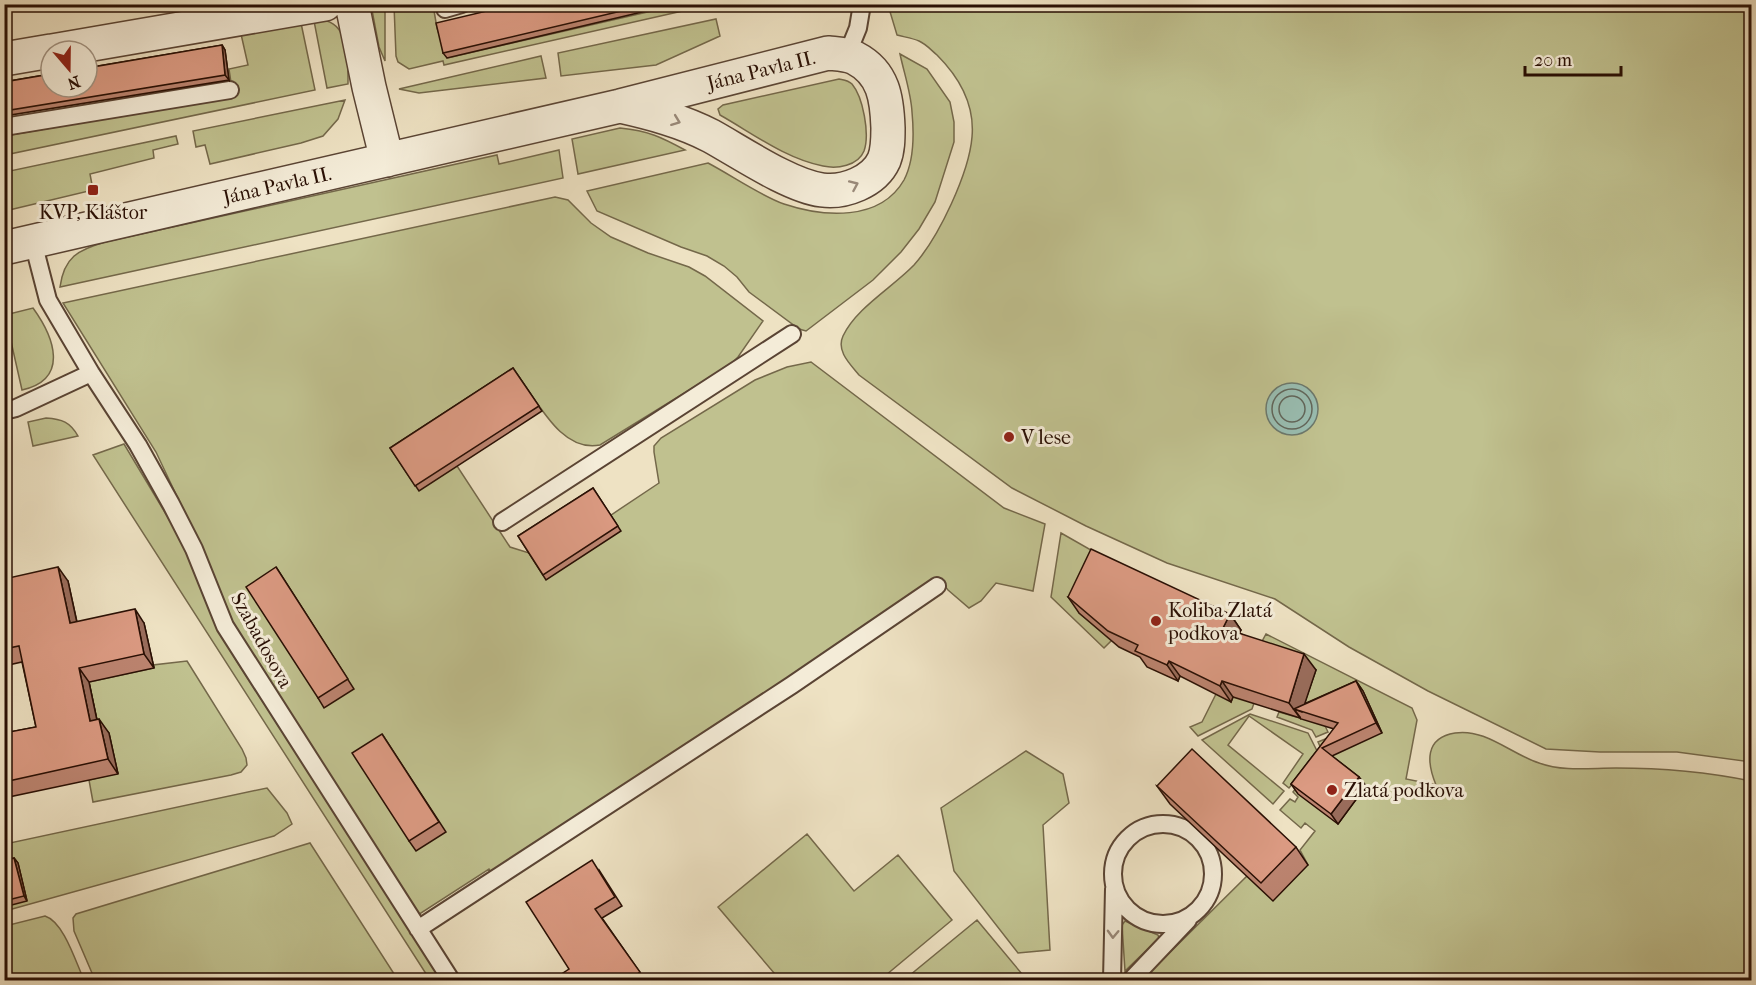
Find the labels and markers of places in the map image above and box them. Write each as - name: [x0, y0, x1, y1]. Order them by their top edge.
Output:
- marker: KVP, Kláštor: [86, 183, 100, 197]
- place label: KVP, Kláštor: [39, 201, 148, 224]
- place label: V lese: [1020, 426, 1071, 449]
- marker: V lese: [1002, 430, 1016, 444]
- place label: Koliba Zlatá podkova: [1167, 599, 1273, 645]
- marker: Koliba Zlatá podkova: [1149, 614, 1163, 628]
- place label: Zlatá podkova: [1344, 779, 1464, 802]
- marker: Zlatá podkova: [1325, 783, 1339, 797]

